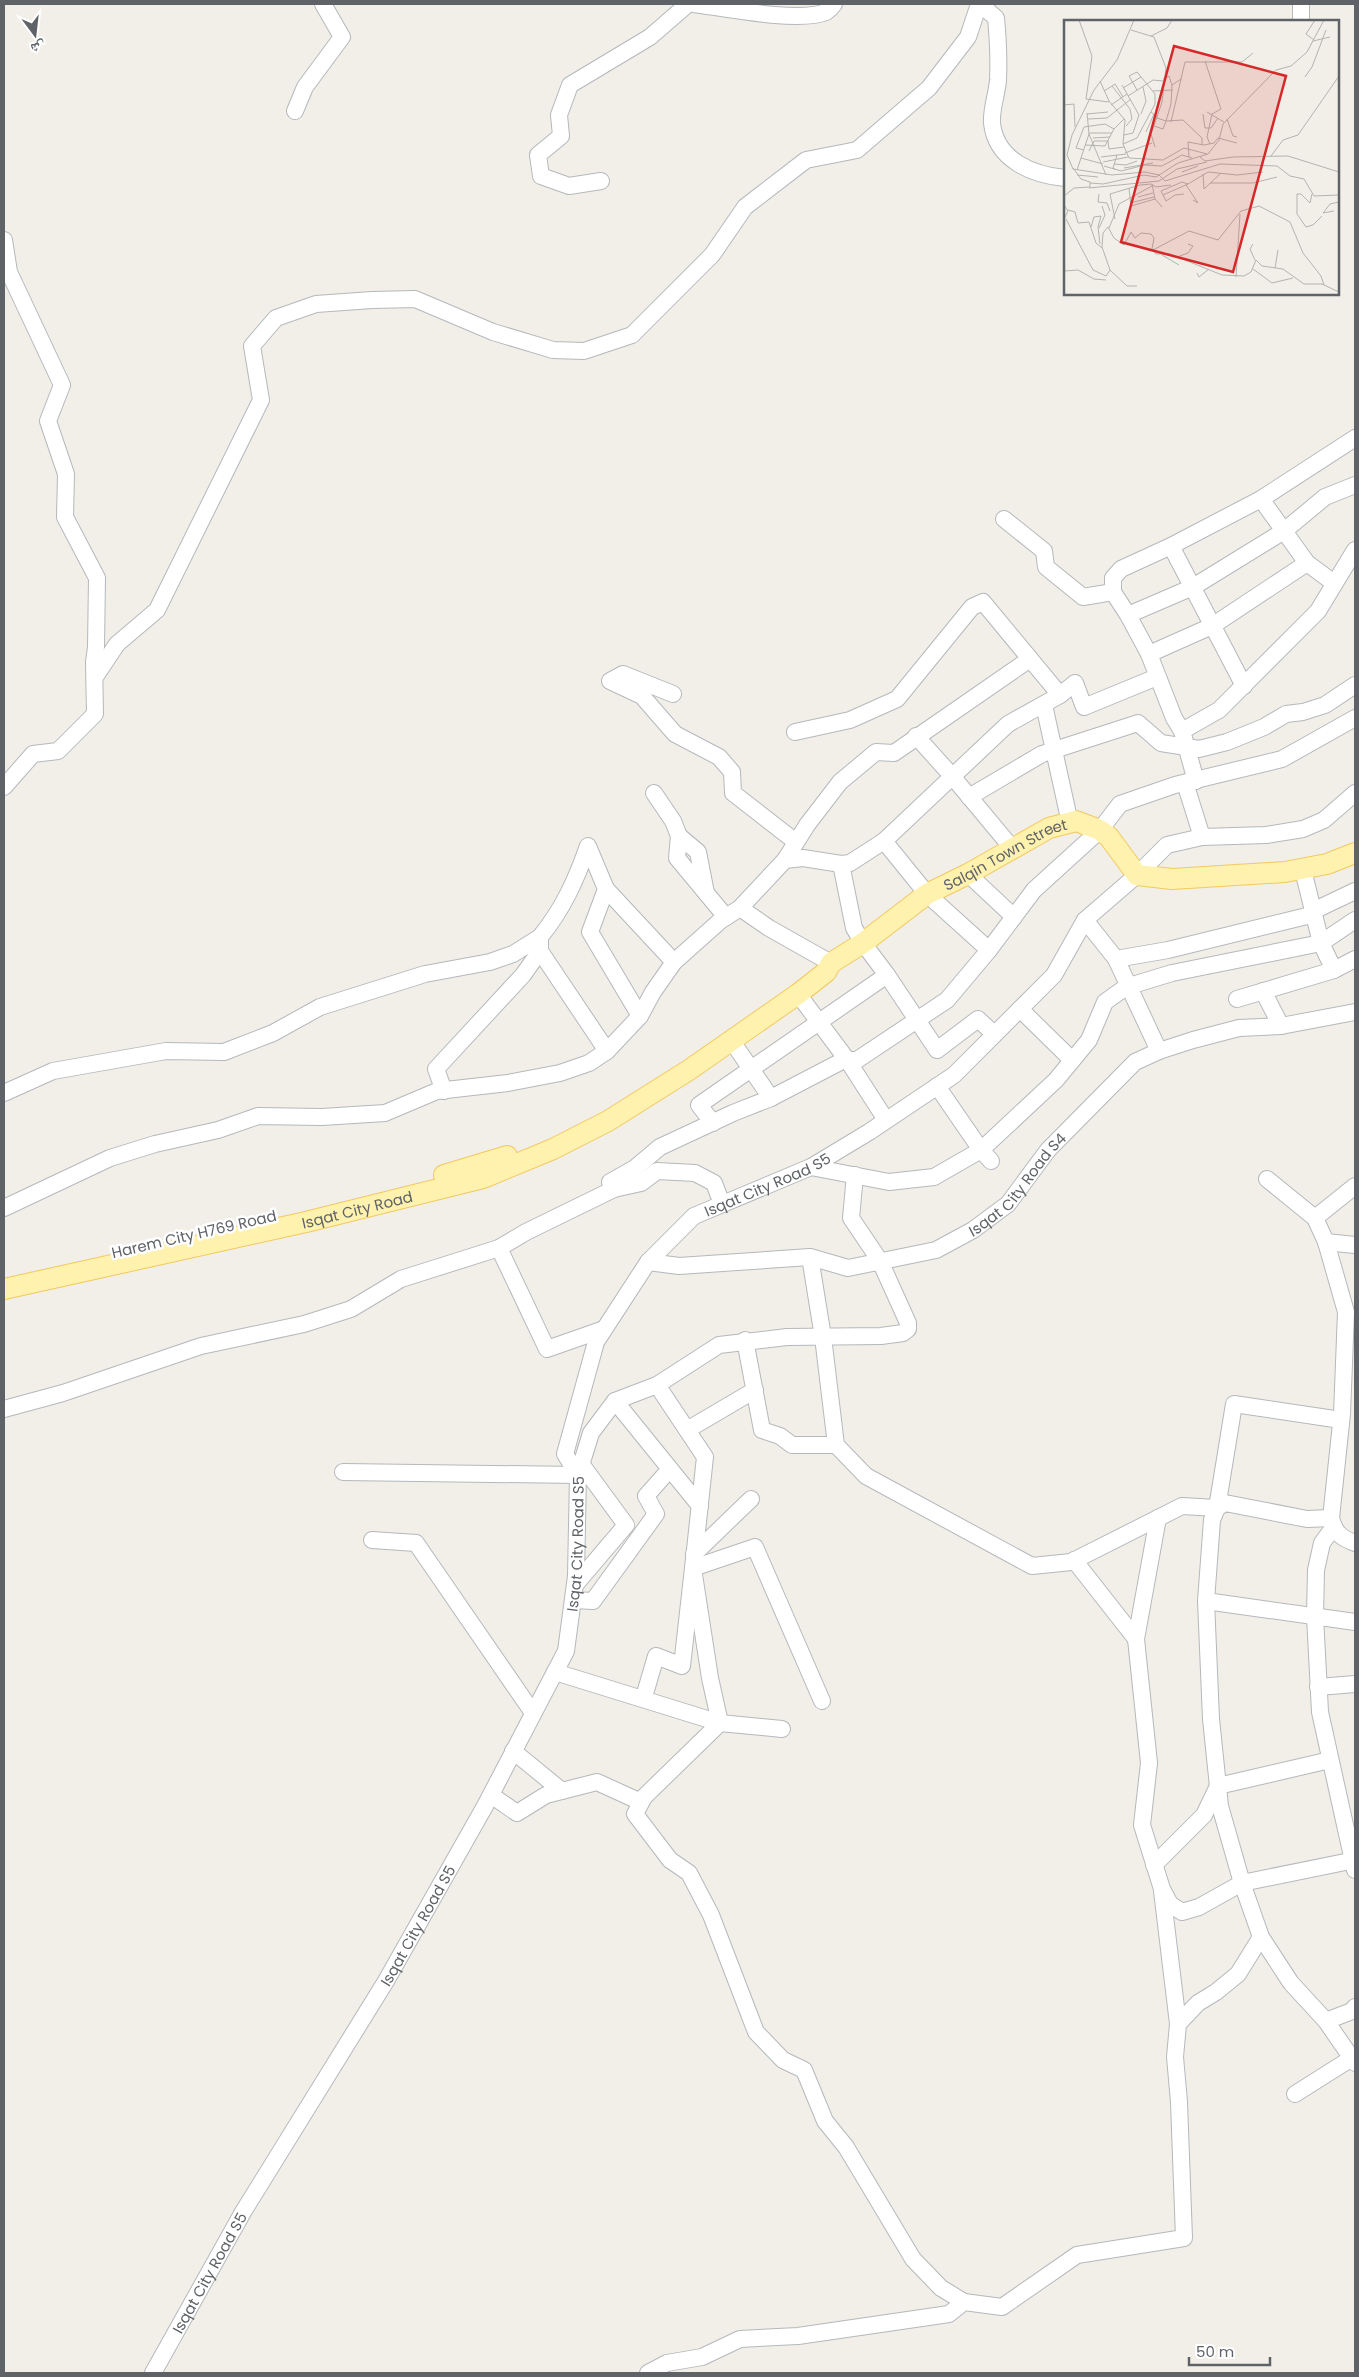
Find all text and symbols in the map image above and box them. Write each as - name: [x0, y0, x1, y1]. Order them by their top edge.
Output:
- north arrow: [10, 10, 60, 60]
- inset map: [1064, 20, 1339, 295]
- text: ش: [28, 36, 48, 59]
- street label: Salqin Town Street: [940, 813, 1069, 895]
- street label: Isqat City Road S4: [965, 1128, 1070, 1241]
- street label: Isqat City Road S5: [701, 1147, 834, 1221]
- street label: Isqat City Road: [300, 1185, 415, 1233]
- street label: Harem City H769 Road: [109, 1205, 279, 1263]
- street label: Isqat City Road S5: [561, 1476, 588, 1613]
- street label: Isqat City Road S5: [375, 1861, 460, 1990]
- street label: Isqat City Road S5: [167, 2208, 251, 2337]
- scale bar: [1189, 2334, 1270, 2366]
- text: 50 m: [1196, 2341, 1234, 2362]

